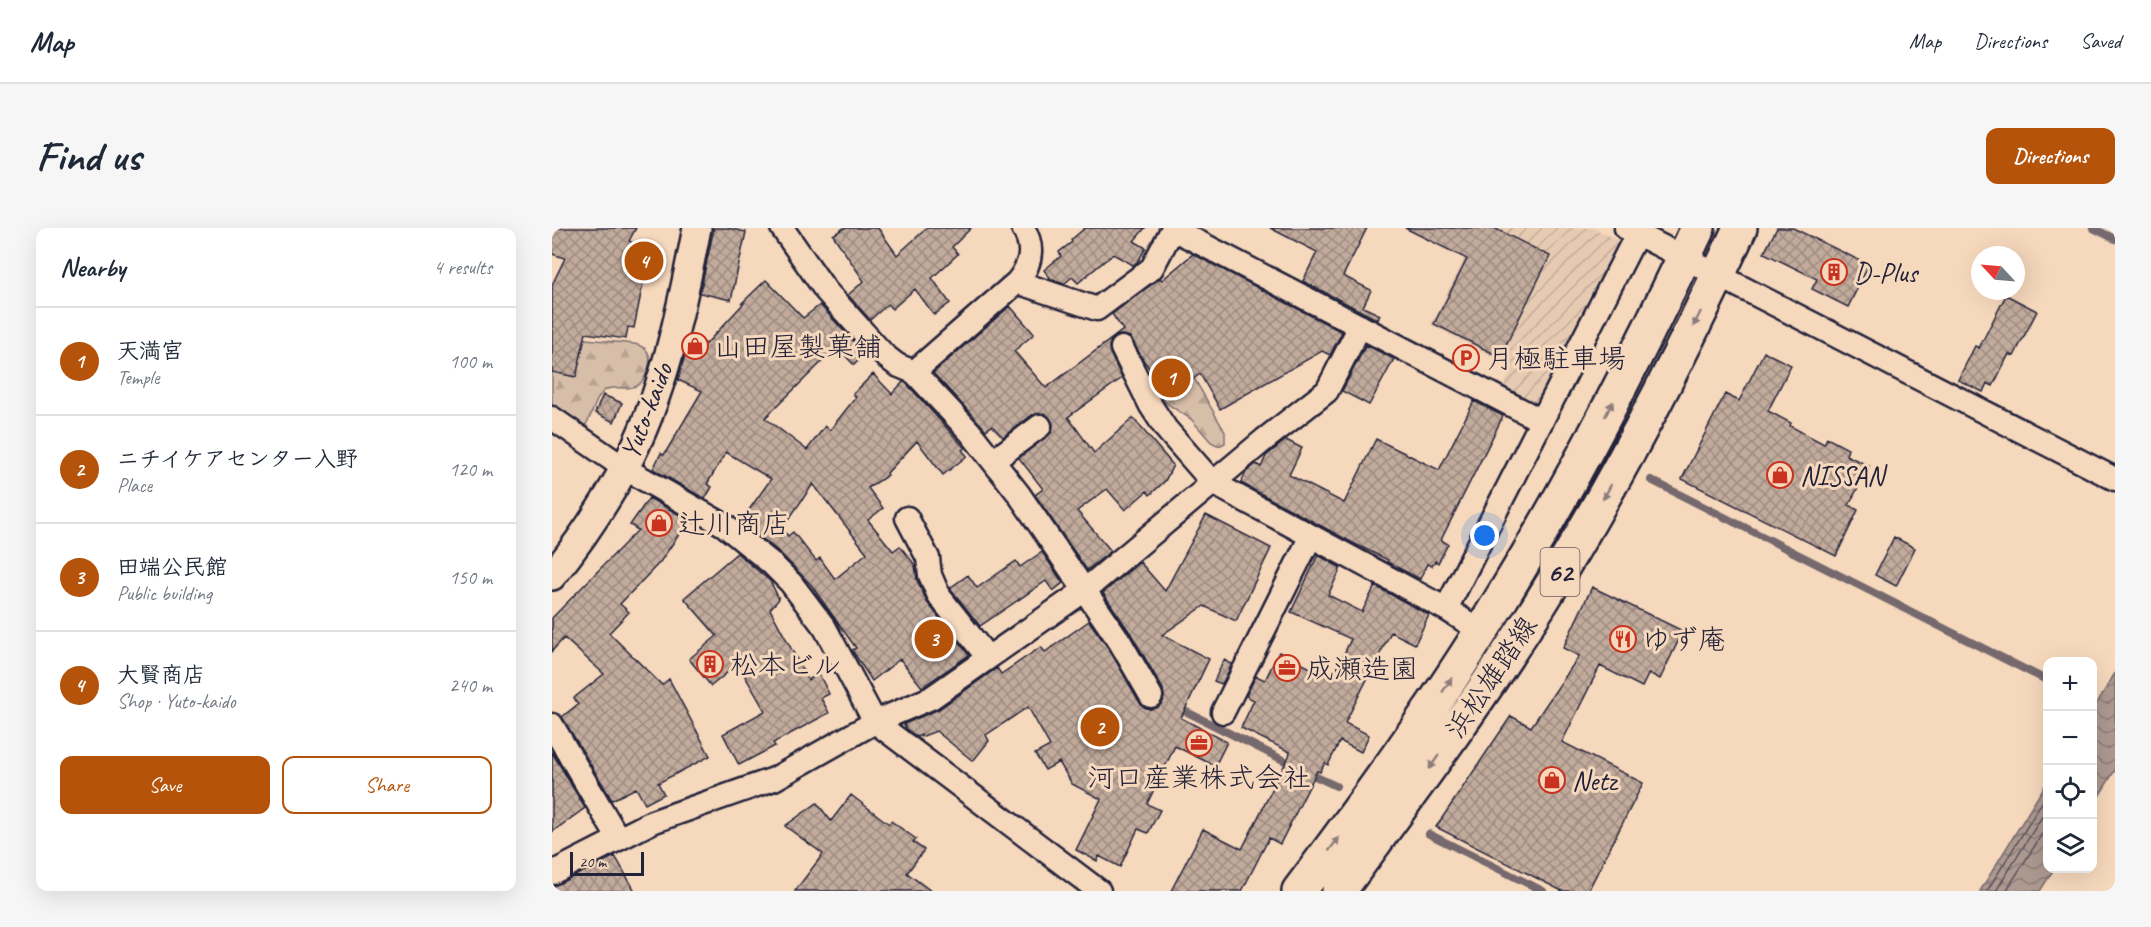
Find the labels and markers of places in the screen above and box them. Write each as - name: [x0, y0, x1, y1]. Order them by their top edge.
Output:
- pin: 4: [624, 238, 664, 284]
- place label: D-Plus: [1854, 255, 1920, 290]
- building icon: D-Plus: [1819, 257, 1849, 287]
- place label: 山田屋製菓舗: [714, 329, 882, 364]
- shop icon: 山田屋製菓舗: [680, 331, 710, 361]
- place label: 月極駐車場: [1486, 341, 1626, 376]
- parking icon: 月極駐車場: [1451, 343, 1481, 373]
- pin: 1: [1152, 356, 1190, 400]
- place label: NISSAN: [1800, 458, 1888, 493]
- shop icon: NISSAN: [1765, 460, 1795, 490]
- place label: 辻川商店: [678, 506, 790, 541]
- shop icon: 辻川商店: [644, 508, 674, 538]
- pin: 3: [914, 616, 953, 662]
- place label: ゆず庵: [1642, 622, 1726, 657]
- restaurant icon: ゆず庵: [1608, 624, 1638, 654]
- place label: 松本ビル: [730, 647, 841, 682]
- building icon: 松本ビル: [695, 649, 725, 679]
- place label: 成瀬造園: [1306, 651, 1418, 686]
- office icon: 成瀬造園: [1272, 653, 1302, 683]
- pin: 2: [1080, 704, 1120, 750]
- office icon: 河口産業株式会社: [1184, 728, 1214, 758]
- place label: 河口産業株式会社: [1087, 760, 1311, 795]
- place label: Netz: [1572, 763, 1618, 798]
- shop icon: Netz: [1537, 765, 1567, 795]

